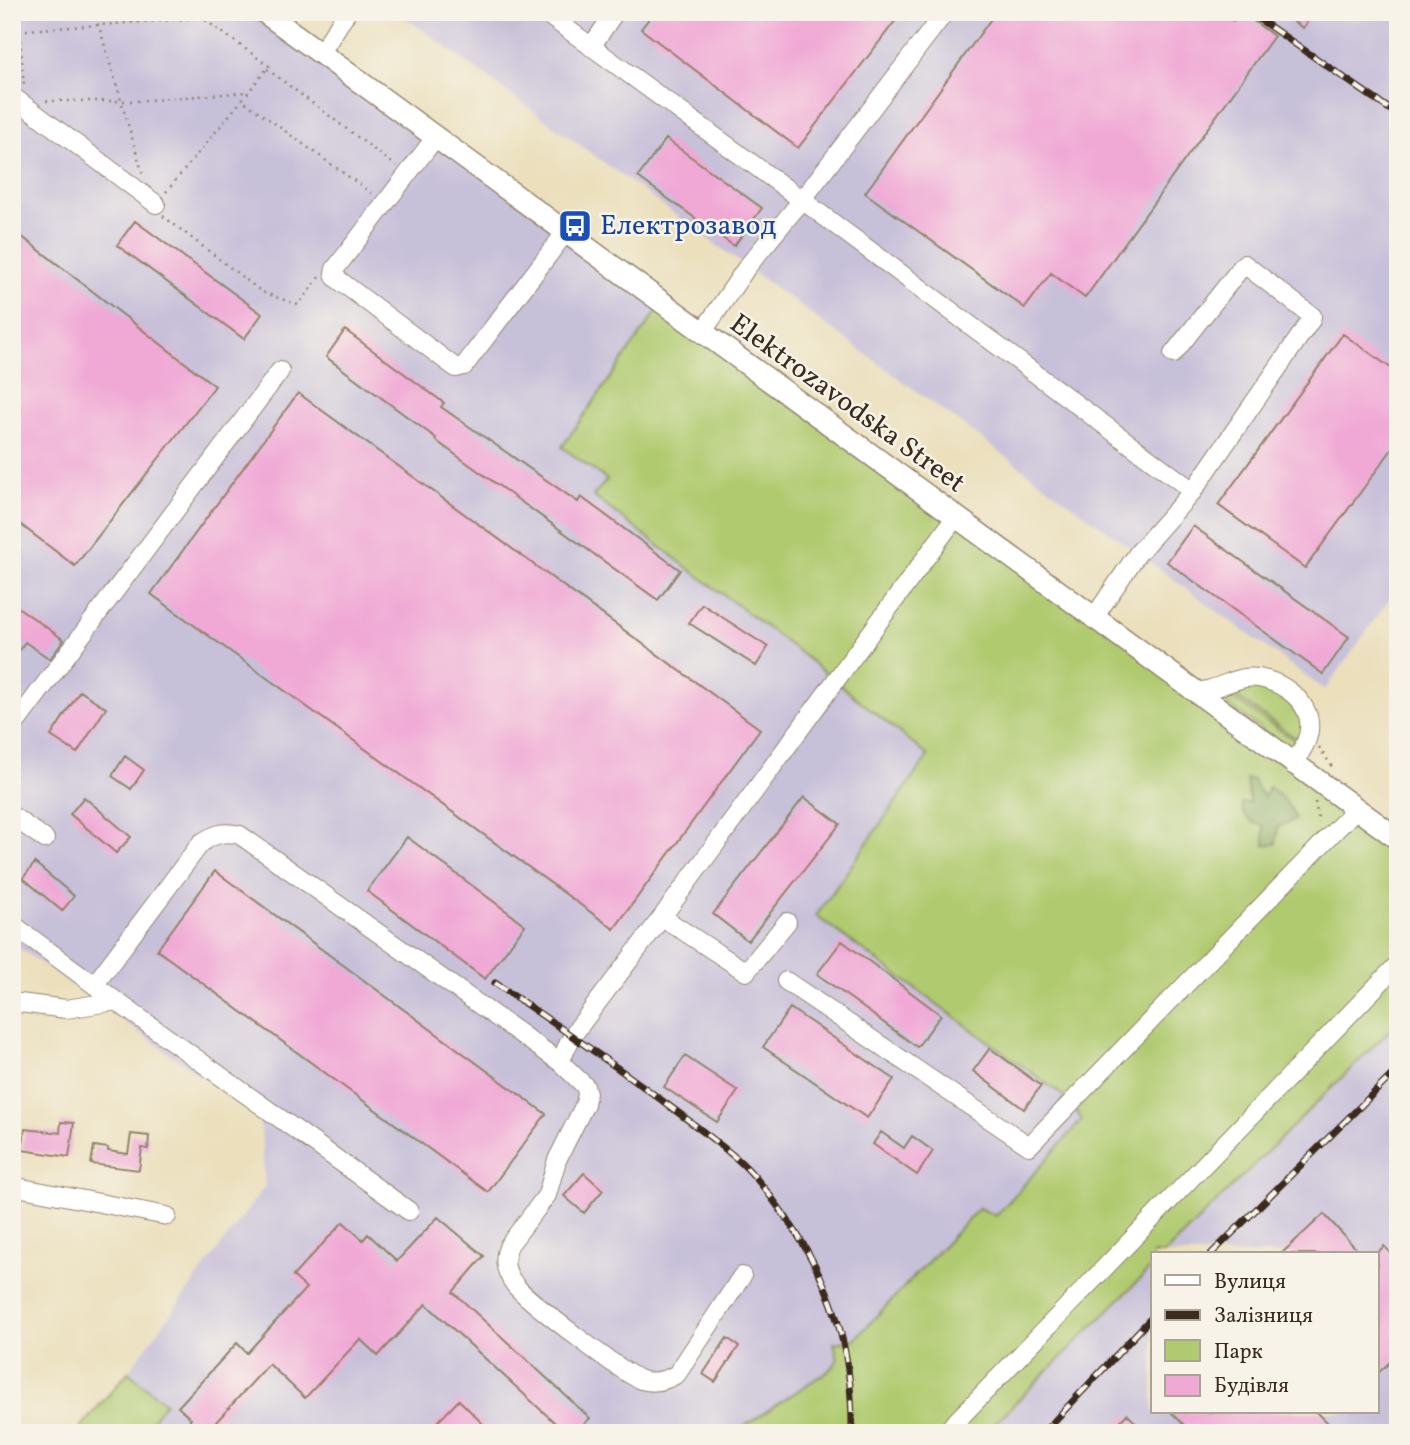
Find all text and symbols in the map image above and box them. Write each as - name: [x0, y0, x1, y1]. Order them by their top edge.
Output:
- bus stop icon: Електрозавод: [556, 207, 594, 245]
- place label: Електрозавод: [600, 207, 776, 246]
- street label: Elektrozavodska Street: [721, 305, 973, 503]
- legend: [1151, 1252, 1378, 1414]
- text: Вулиця: [1214, 1268, 1286, 1297]
- text: Залізниця: [1214, 1302, 1313, 1331]
- text: Парк: [1214, 1338, 1263, 1367]
- text: Будівля: [1214, 1372, 1289, 1401]

